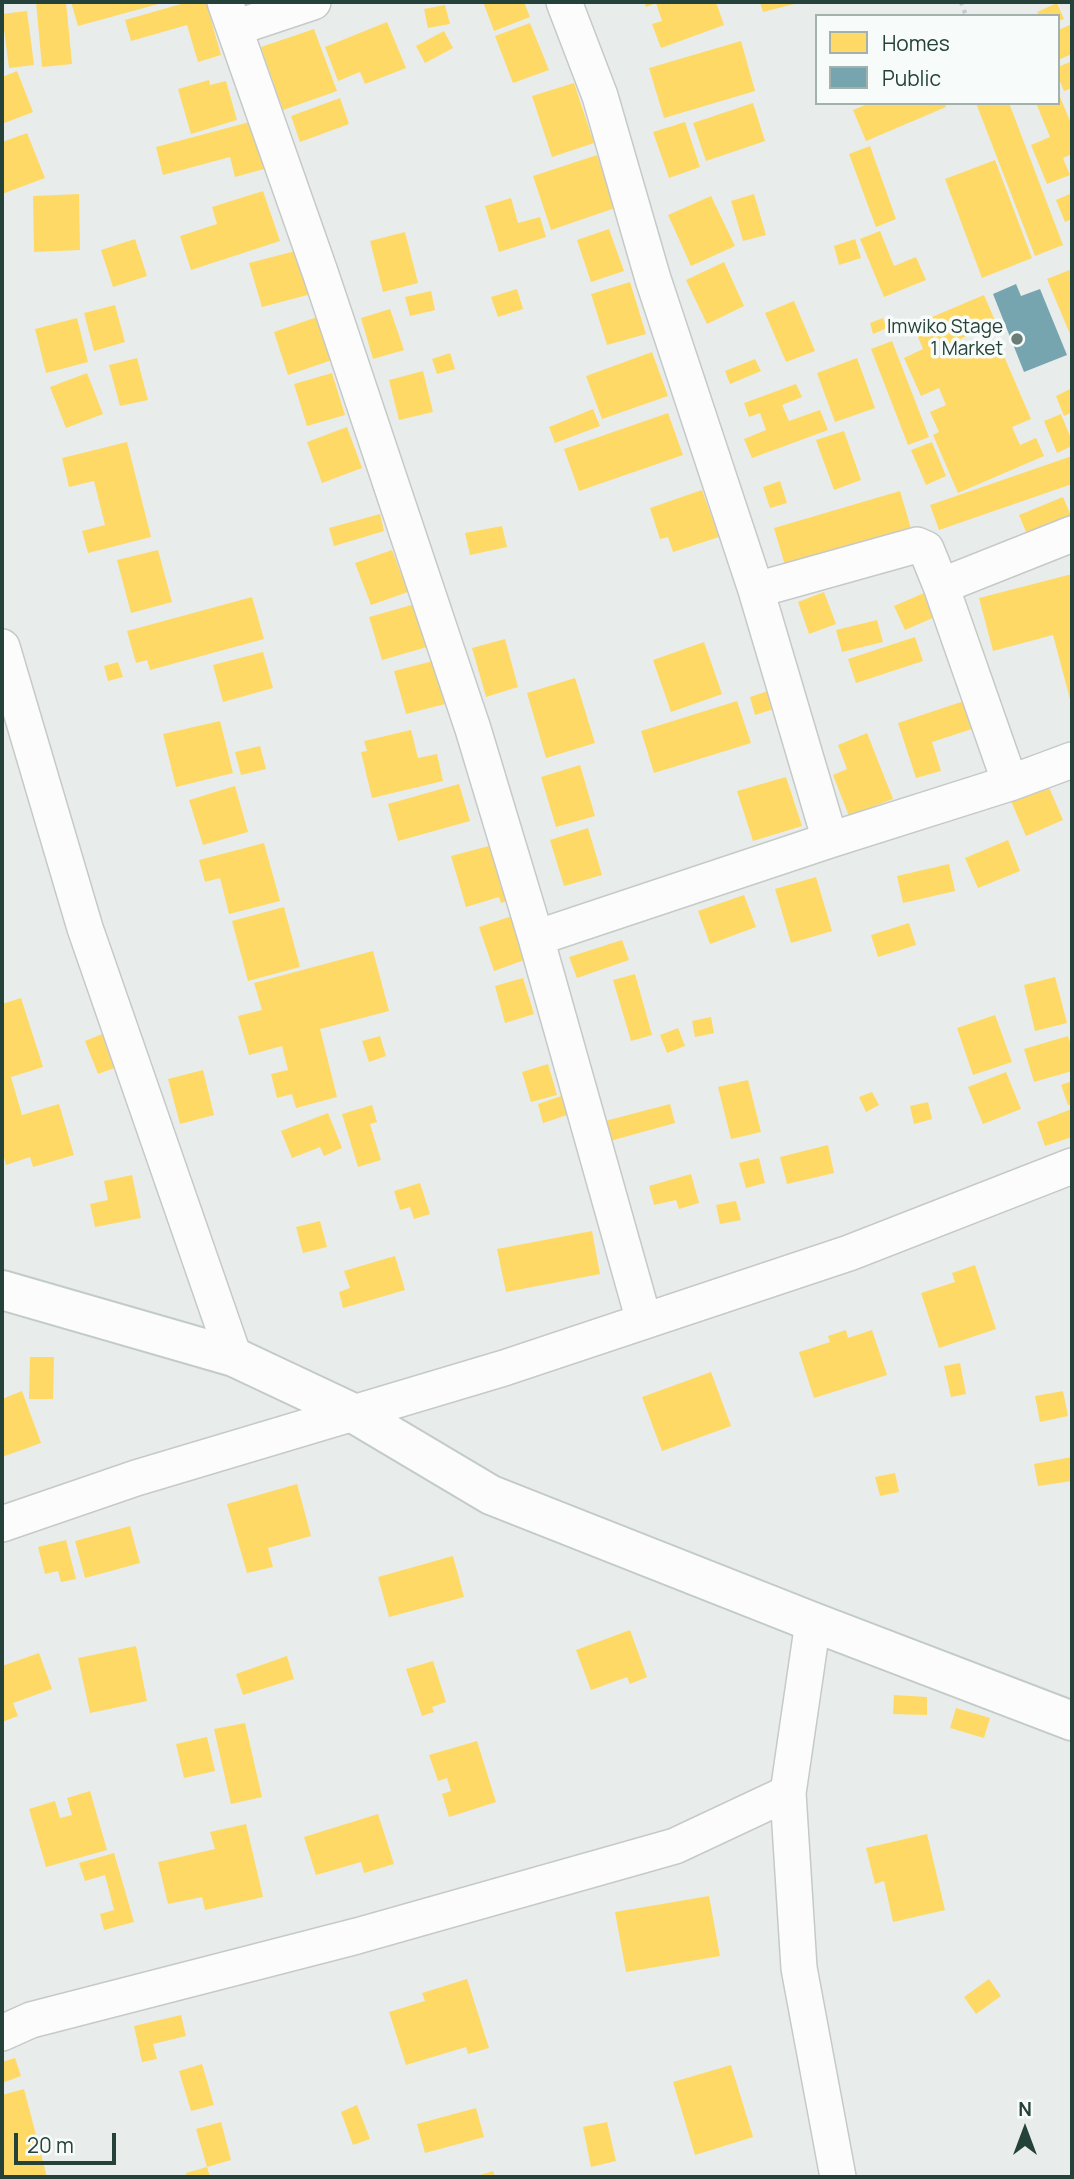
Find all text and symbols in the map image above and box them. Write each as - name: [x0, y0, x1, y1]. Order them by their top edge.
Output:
- legend: [815, 14, 1060, 105]
- text: Homes: [882, 29, 950, 57]
- text: Public: [882, 64, 941, 92]
- place label: Imwiko Stage 1 Market: [887, 317, 1003, 361]
- marker: Imwiko Stage 1 Market: [1009, 331, 1025, 347]
- north arrow: [990, 2095, 1060, 2165]
- text: N: [1018, 2096, 1032, 2122]
- scale bar: [18, 2120, 119, 2164]
- text: 20 m: [27, 2131, 74, 2159]

